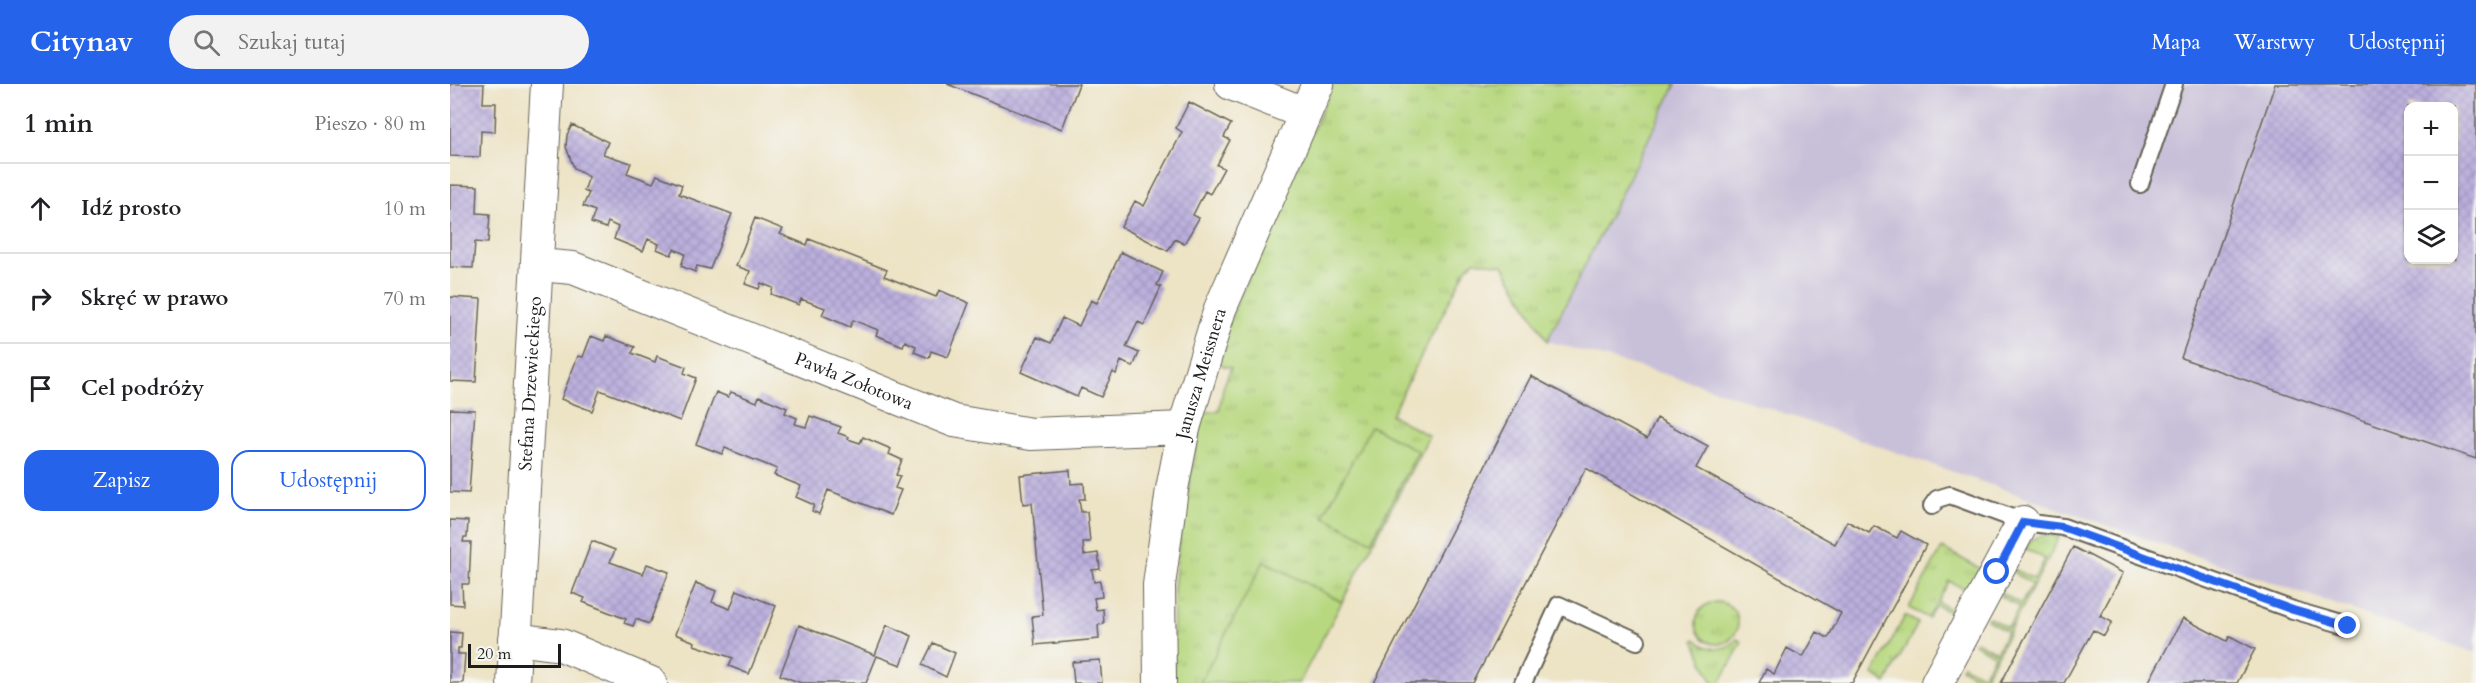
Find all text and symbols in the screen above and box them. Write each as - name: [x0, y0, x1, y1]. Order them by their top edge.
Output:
- search box: [169, 15, 589, 69]
- text: Citynav: [30, 23, 133, 61]
- icon: search: [190, 26, 223, 59]
- text: Szukaj tutaj: [238, 27, 346, 57]
- text: Mapa: [2152, 28, 2201, 57]
- text: Warstwy: [2234, 28, 2315, 57]
- text: Udostępnij: [2348, 28, 2446, 57]
- map controls: [2404, 102, 2458, 264]
- button: +: [2404, 102, 2458, 156]
- text: 1 min: [24, 106, 93, 141]
- text: Pieszo · 80 m: [314, 110, 426, 137]
- button: −: [2404, 156, 2458, 210]
- icon: ahead: [24, 192, 57, 225]
- text: Idź prosto: [81, 193, 181, 223]
- text: 10 m: [383, 195, 426, 222]
- button: layers: [2404, 210, 2458, 264]
- icon: right: [24, 282, 57, 315]
- text: Skręć w prawo: [81, 283, 228, 313]
- text: 70 m: [383, 285, 426, 312]
- street label: Stefana Drzewieckiego: [513, 295, 547, 472]
- street label: Janusza Meissnera: [1169, 305, 1232, 444]
- street label: Pawła Zołotowa: [791, 346, 917, 416]
- icon: arrive: [24, 372, 57, 405]
- text: Cel podróży: [81, 373, 204, 403]
- button: Zapisz: [24, 450, 219, 511]
- button: Udostępnij: [231, 450, 426, 511]
- route start: [1983, 558, 2009, 584]
- route end: [2334, 612, 2360, 638]
- scale bar: [468, 641, 561, 668]
- text: 20 m: [477, 643, 511, 665]

